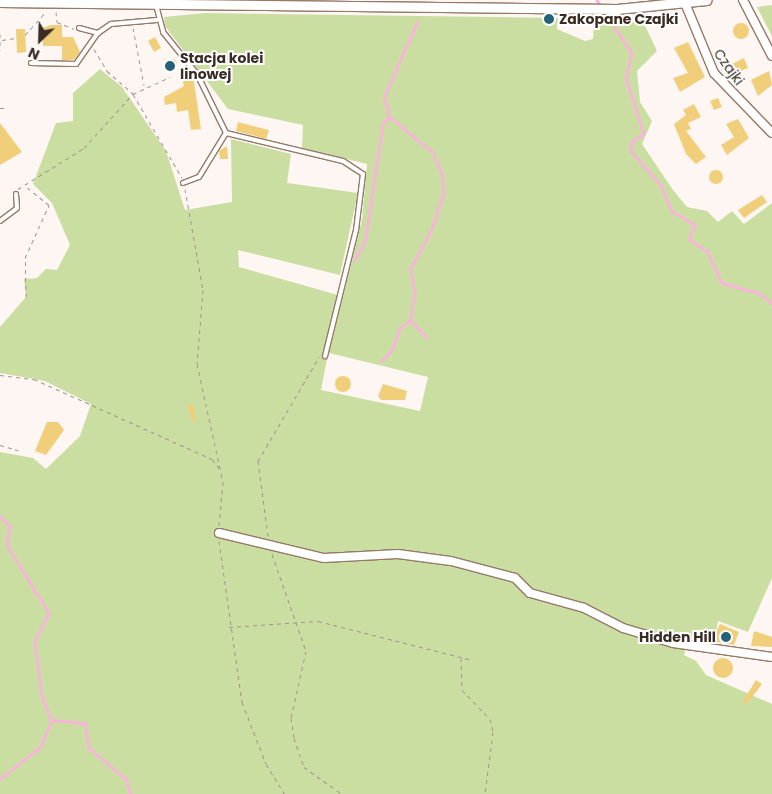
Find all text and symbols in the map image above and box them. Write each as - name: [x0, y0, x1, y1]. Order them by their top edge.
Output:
- place label: Zakopane Czajki: [559, 11, 678, 27]
- marker: Zakopane Czajki: [543, 13, 555, 25]
- north arrow: [15, 15, 65, 65]
- text: N: [25, 42, 43, 65]
- street label: Czajki: [710, 46, 748, 88]
- place label: Stacja kolei linowej: [180, 50, 263, 82]
- marker: Stacja kolei linowej: [164, 60, 176, 72]
- place label: Hidden Hill: [639, 629, 716, 645]
- marker: Hidden Hill: [720, 631, 732, 643]

